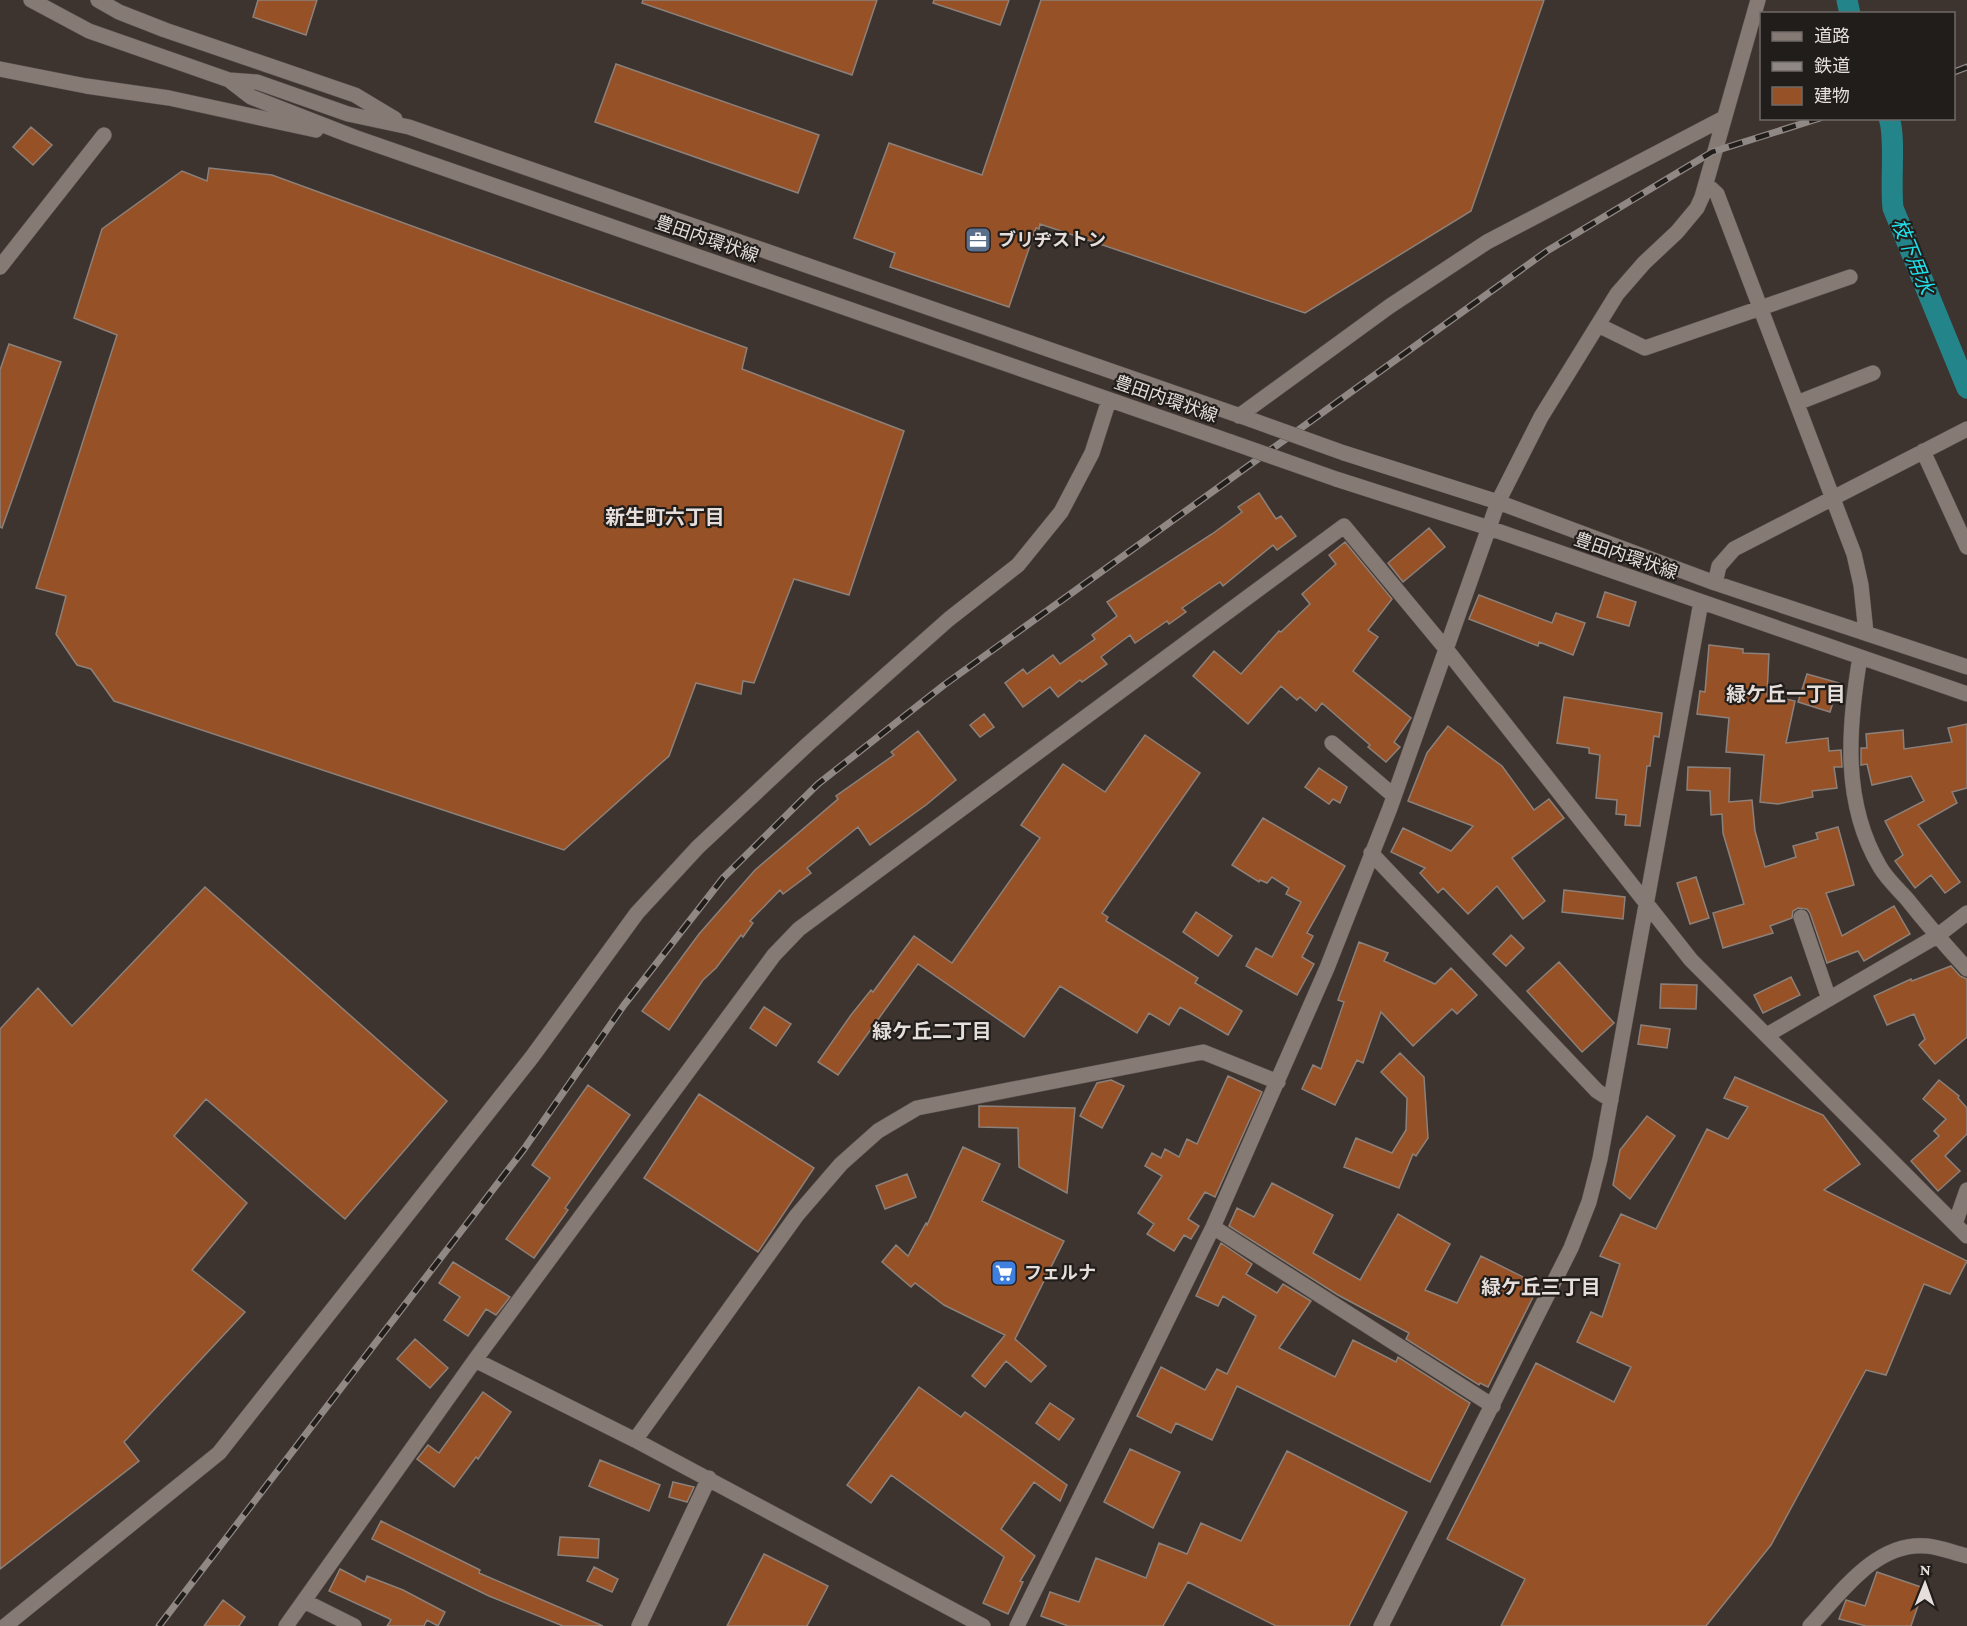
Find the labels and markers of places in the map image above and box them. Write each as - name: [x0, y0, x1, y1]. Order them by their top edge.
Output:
- office icon: ブリヂストン: [963, 225, 993, 255]
- place label: ブリヂストン: [998, 230, 1106, 250]
- supermarket icon: フェルナ: [989, 1258, 1019, 1288]
- place label: フェルナ: [1024, 1263, 1096, 1283]

